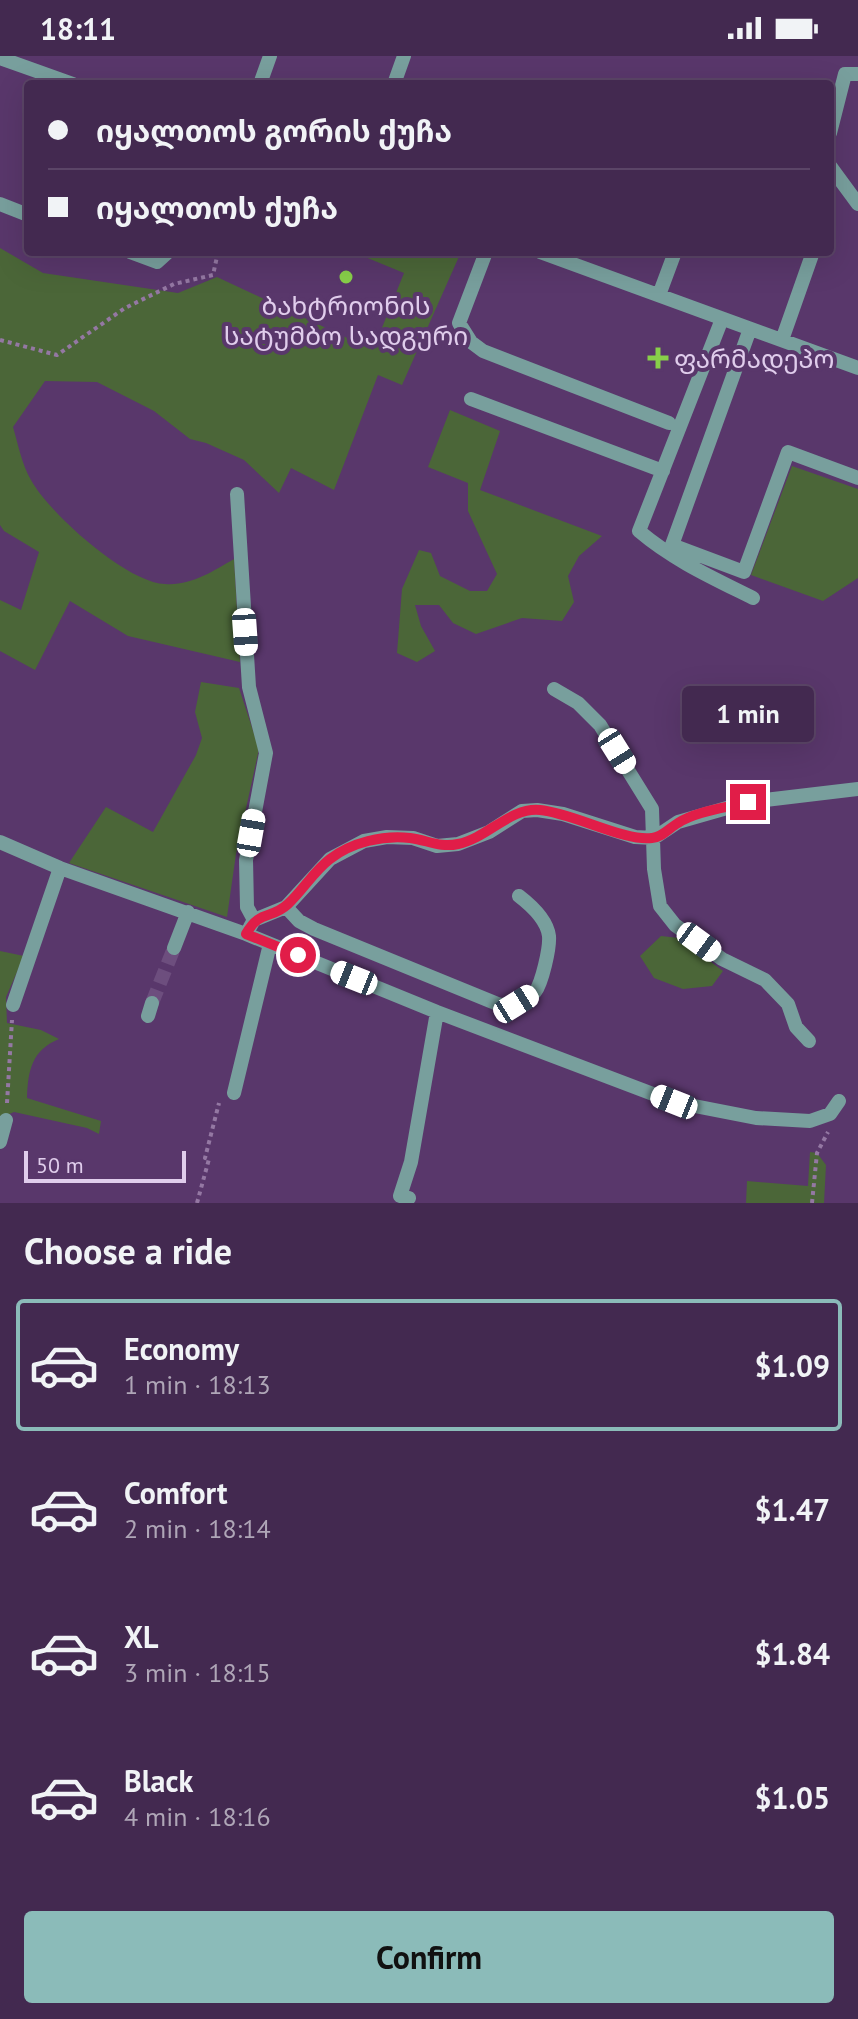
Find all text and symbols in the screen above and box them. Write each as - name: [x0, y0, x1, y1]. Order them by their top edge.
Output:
- text: 18:11: [40, 9, 116, 48]
- text: იყალთოს გორის ქუჩა: [96, 111, 452, 150]
- text: იყალთოს ქუჩა: [96, 188, 338, 227]
- marker: ბახტრიონის სატუმბო სადგური: [337, 268, 355, 286]
- place label: ბახტრიონის სატუმბო სადგური: [224, 289, 468, 352]
- place label: ფარმადეპო: [674, 342, 835, 375]
- marker: ფარმადეპო: [649, 349, 667, 367]
- car: [231, 607, 259, 657]
- callout: 1 min: [682, 686, 814, 742]
- text: 1 min: [716, 697, 780, 730]
- car: [594, 724, 640, 778]
- route end: [730, 784, 766, 820]
- car: [235, 807, 267, 859]
- car: [673, 918, 725, 966]
- route start: [280, 937, 316, 973]
- car: [327, 958, 381, 998]
- car: [489, 981, 543, 1027]
- car: [647, 1082, 701, 1122]
- scale bar: [24, 1147, 186, 1183]
- text: 50 m: [36, 1151, 84, 1179]
- text: Choose a ride: [24, 1227, 232, 1274]
- icon: car: [28, 1329, 100, 1401]
- text: Economy: [124, 1329, 239, 1368]
- text: $1.09: [755, 1346, 830, 1385]
- text: 1 min · 18:13: [124, 1368, 271, 1401]
- icon: car: [28, 1473, 100, 1545]
- text: Comfort: [124, 1473, 227, 1512]
- text: $1.47: [755, 1490, 830, 1529]
- text: 2 min · 18:14: [124, 1512, 271, 1545]
- icon: car: [28, 1617, 100, 1689]
- text: XL: [124, 1617, 158, 1656]
- text: $1.84: [755, 1634, 830, 1673]
- text: 3 min · 18:15: [124, 1656, 271, 1689]
- icon: car: [28, 1761, 100, 1833]
- text: Black: [124, 1761, 193, 1800]
- text: $1.05: [755, 1778, 830, 1817]
- text: 4 min · 18:16: [124, 1800, 271, 1833]
- button: Confirm: [24, 1911, 834, 2003]

